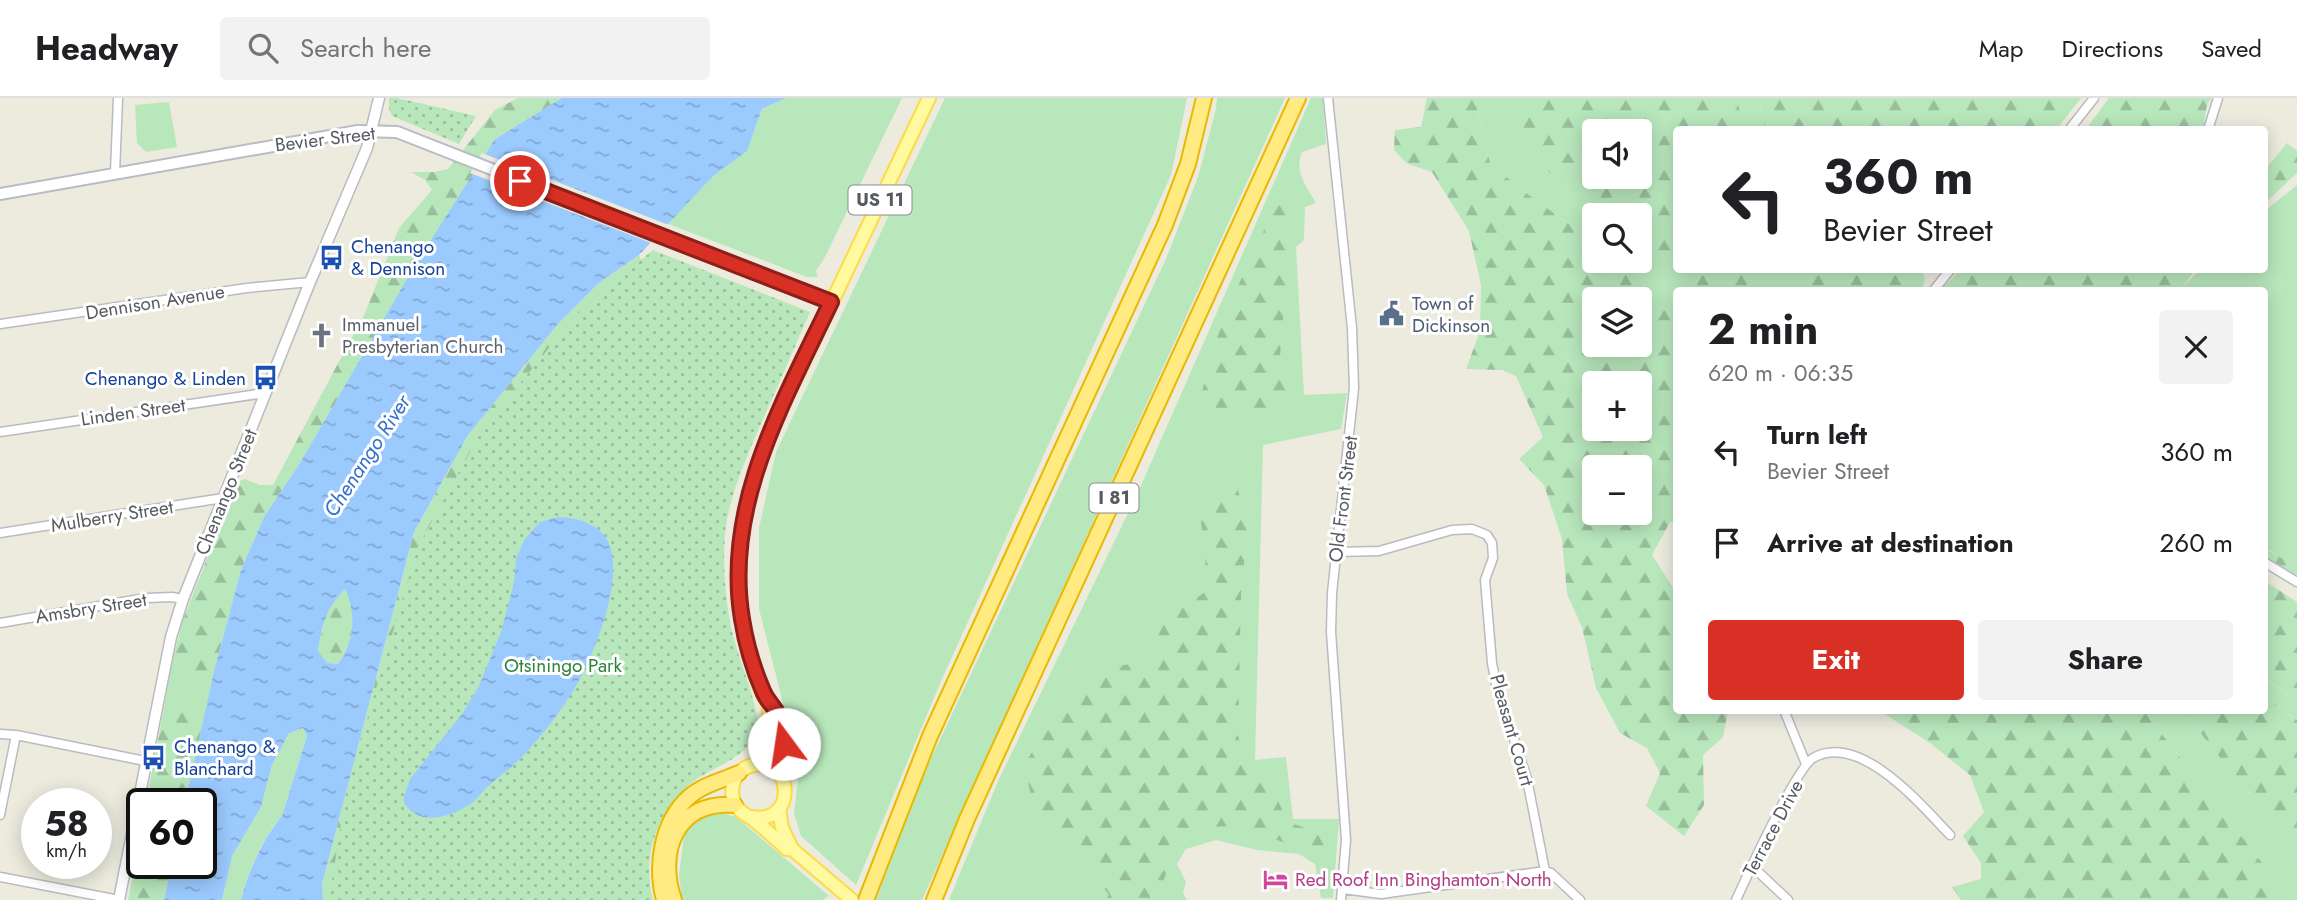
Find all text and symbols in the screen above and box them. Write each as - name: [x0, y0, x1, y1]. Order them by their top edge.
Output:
- search box: [220, 17, 710, 80]
- text: Headway: [35, 25, 178, 72]
- icon: search: [244, 29, 282, 67]
- text: Search here: [300, 29, 431, 67]
- text: Map: [1979, 31, 2024, 66]
- text: Directions: [2062, 31, 2163, 66]
- text: Saved: [2201, 31, 2262, 66]
- street label: Bevier Street: [273, 119, 377, 159]
- map controls: [1582, 119, 1652, 525]
- button: sound: [1582, 119, 1652, 189]
- text: 360 m: [1823, 142, 1974, 212]
- pin: [490, 151, 550, 211]
- icon: left: [1708, 154, 1799, 245]
- icon: arrive: [501, 162, 539, 200]
- road number: US 11: [848, 186, 912, 214]
- button: search: [1582, 203, 1652, 273]
- text: Bevier Street: [1823, 207, 1993, 253]
- place label: Chenango & Dennison: [351, 233, 445, 282]
- bus stop icon: Chenango & Dennison: [317, 243, 345, 271]
- street label: Dennison Avenue: [84, 278, 227, 326]
- button: layers: [1582, 287, 1652, 357]
- place label: Town of Dickinson: [1412, 290, 1490, 339]
- text: 2 min: [1708, 299, 1818, 360]
- public building icon: Town of Dickinson: [1378, 300, 1406, 328]
- button: close: [2159, 310, 2233, 384]
- place label: Immanuel Presbyterian Church: [342, 311, 503, 360]
- church icon: Immanuel Presbyterian Church: [308, 321, 336, 349]
- text: 620 m · 06:35: [1708, 356, 1853, 390]
- bus stop icon: Chenango & Linden: [252, 364, 280, 392]
- place label: Chenango & Linden: [85, 365, 246, 392]
- button: +: [1582, 371, 1652, 441]
- water label: Chenango River: [316, 388, 418, 523]
- street label: Linden Street: [79, 391, 187, 433]
- text: Turn left: [1767, 416, 1867, 454]
- street label: Chenango Street: [188, 424, 264, 559]
- icon: left: [1708, 433, 1746, 471]
- text: 360 m: [2160, 433, 2233, 471]
- street label: Old Front Street: [1322, 434, 1364, 564]
- text: Bevier Street: [1767, 454, 1889, 488]
- button: −: [1582, 455, 1652, 525]
- road number: I 81: [1090, 484, 1138, 512]
- street label: Mulberry Street: [49, 493, 175, 539]
- icon: arrive: [1708, 524, 1746, 562]
- text: Arrive at destination: [1767, 524, 2014, 562]
- text: 260 m: [2160, 524, 2233, 562]
- street label: Amsbry Street: [33, 586, 149, 630]
- button: Exit: [1708, 620, 1964, 700]
- button: Share: [1978, 620, 2233, 700]
- park label: Otsiningo Park: [504, 652, 623, 679]
- street label: Pleasant Court: [1483, 671, 1541, 789]
- position arrow: [747, 707, 821, 781]
- place label: Chenango & Blanchard: [174, 733, 276, 782]
- bus stop icon: Chenango & Blanchard: [140, 743, 168, 771]
- street label: Terrace Drive: [1736, 775, 1810, 881]
- speed limit sign: 60: [126, 788, 217, 879]
- text: 58: [44, 799, 89, 849]
- text: km/h: [46, 838, 87, 864]
- hotel icon: Red Roof Inn Binghamton North: [1261, 865, 1289, 893]
- place label: Red Roof Inn Binghamton North: [1295, 866, 1552, 893]

